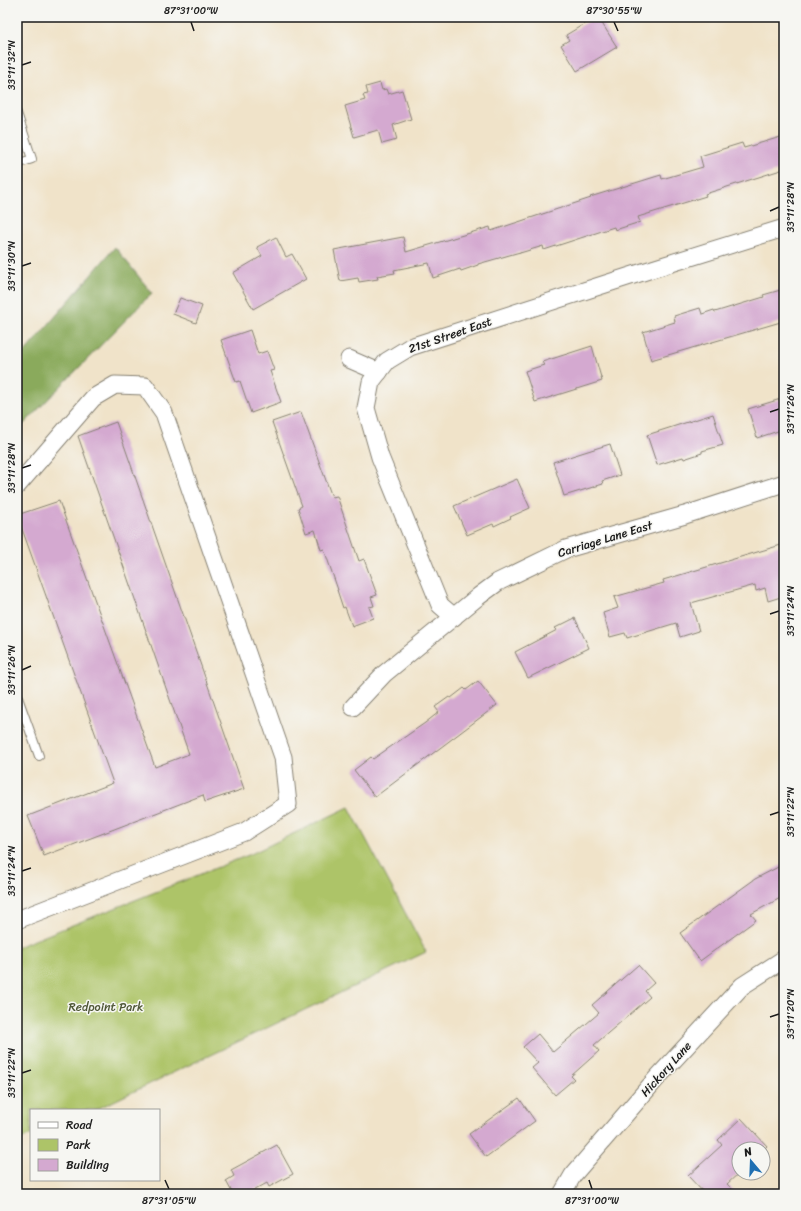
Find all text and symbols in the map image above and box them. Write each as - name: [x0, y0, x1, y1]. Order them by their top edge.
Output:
- text: 87°31'00"W: [164, 2, 218, 20]
- text: 87°30'55"W: [586, 2, 642, 20]
- text: 33°11'32"N: [3, 40, 21, 90]
- text: 33°11'28"N: [782, 182, 800, 232]
- text: 33°11'30"N: [3, 241, 21, 291]
- street label: 21st Street East: [405, 310, 495, 360]
- text: 33°11'26"N: [782, 384, 800, 434]
- text: 33°11'28"N: [3, 443, 21, 493]
- street label: Carriage Lane East: [555, 514, 656, 564]
- text: 33°11'24"N: [782, 586, 800, 636]
- text: 33°11'26"N: [3, 645, 21, 695]
- text: 33°11'22"N: [782, 787, 800, 837]
- text: 33°11'24"N: [3, 846, 21, 896]
- text: 33°11'20"N: [782, 989, 800, 1039]
- park label: Redpoint Park: [68, 996, 144, 1018]
- street label: Hickory Lane: [635, 1036, 697, 1102]
- text: 33°11'22"N: [3, 1048, 21, 1098]
- legend: [30, 1109, 160, 1181]
- text: Road: [66, 1114, 93, 1136]
- text: Park: [66, 1134, 91, 1156]
- north arrow: [731, 1141, 771, 1181]
- text: N: [740, 1142, 755, 1163]
- text: Building: [66, 1154, 109, 1176]
- text: 87°31'05"W: [142, 1192, 196, 1210]
- text: 87°31'00"W: [565, 1192, 619, 1210]

